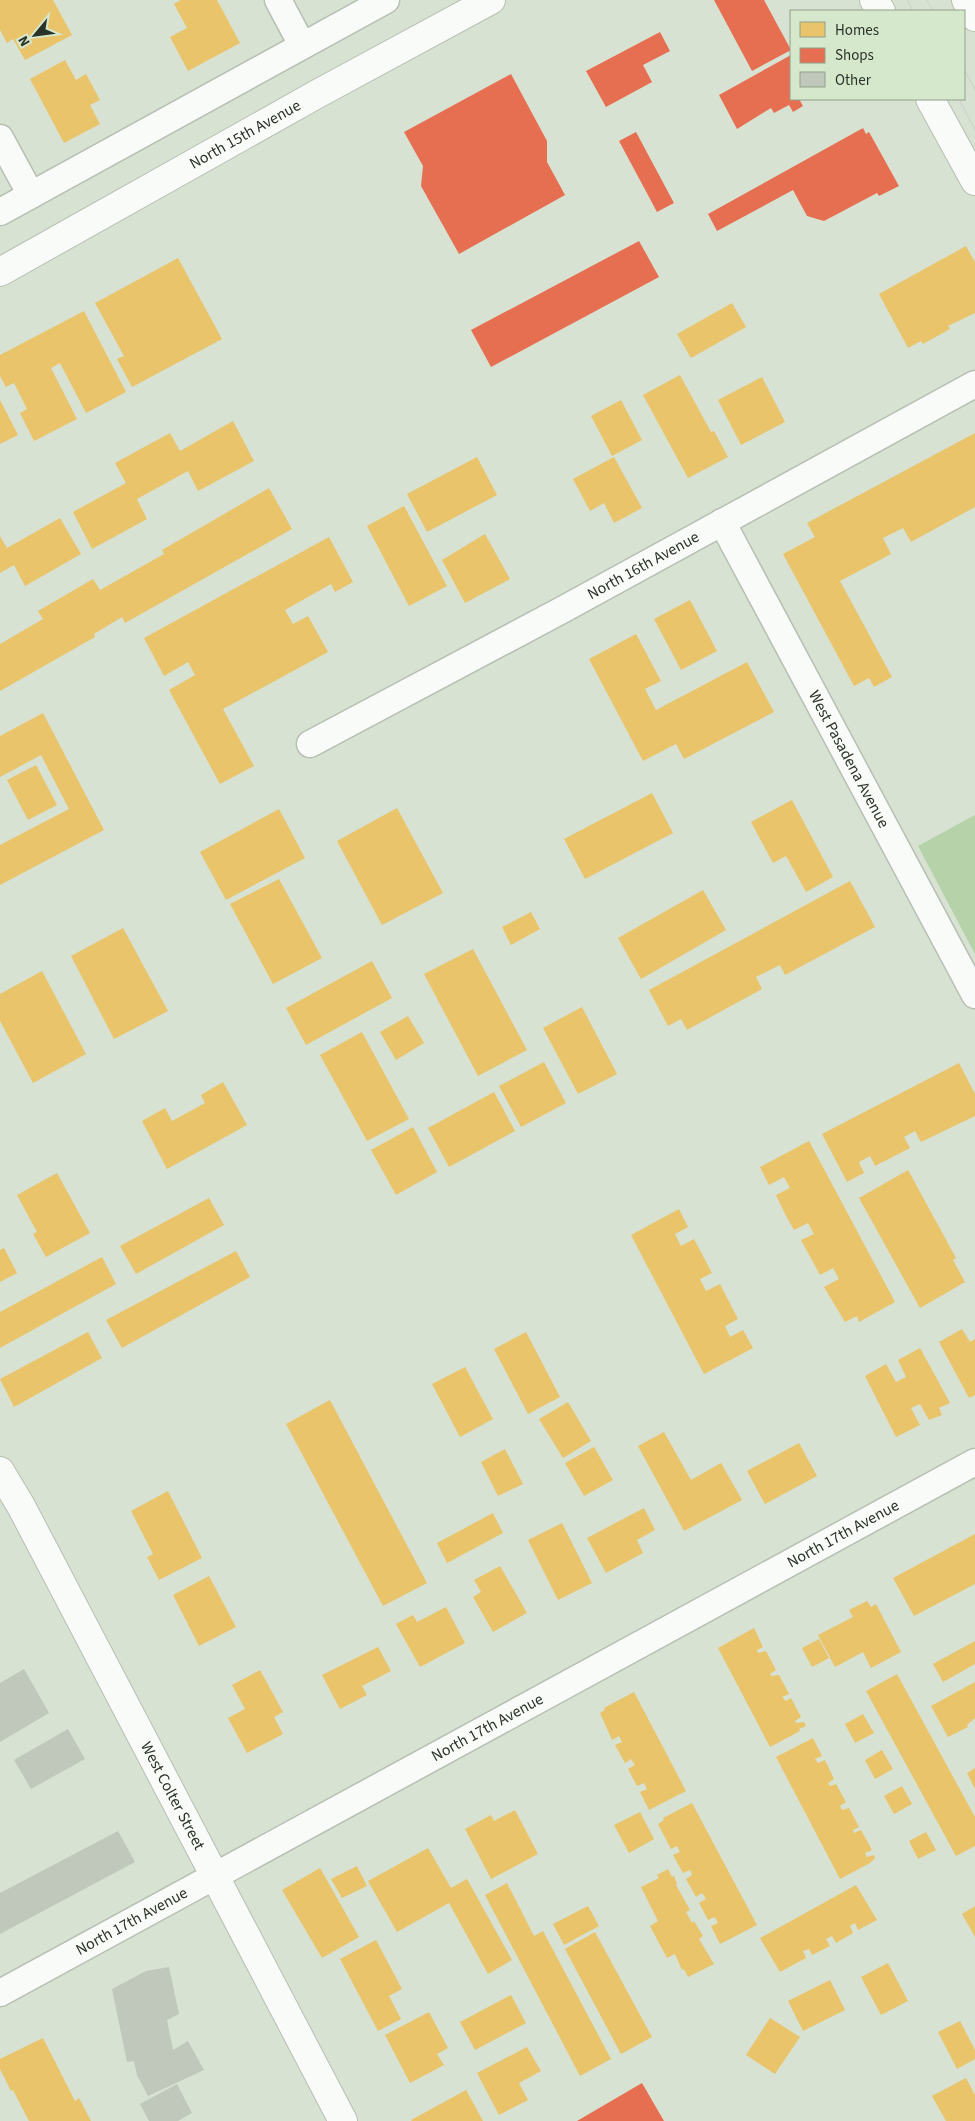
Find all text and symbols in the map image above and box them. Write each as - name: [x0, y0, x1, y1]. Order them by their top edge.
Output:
- north arrow: [10, 10, 60, 60]
- legend: [790, 10, 965, 100]
- text: Homes: [835, 20, 879, 41]
- text: N: [14, 32, 36, 50]
- text: Shops: [835, 45, 874, 66]
- text: Other: [835, 70, 872, 91]
- street label: North 15th Avenue: [185, 94, 305, 175]
- street label: North 16th Avenue: [583, 526, 703, 605]
- street label: West Pasadena Avenue: [803, 687, 895, 832]
- street label: North 17th Avenue: [783, 1494, 903, 1573]
- street label: North 17th Avenue: [427, 1688, 547, 1767]
- street label: West Colter Street: [135, 1738, 210, 1854]
- street label: North 17th Avenue: [72, 1882, 192, 1961]

